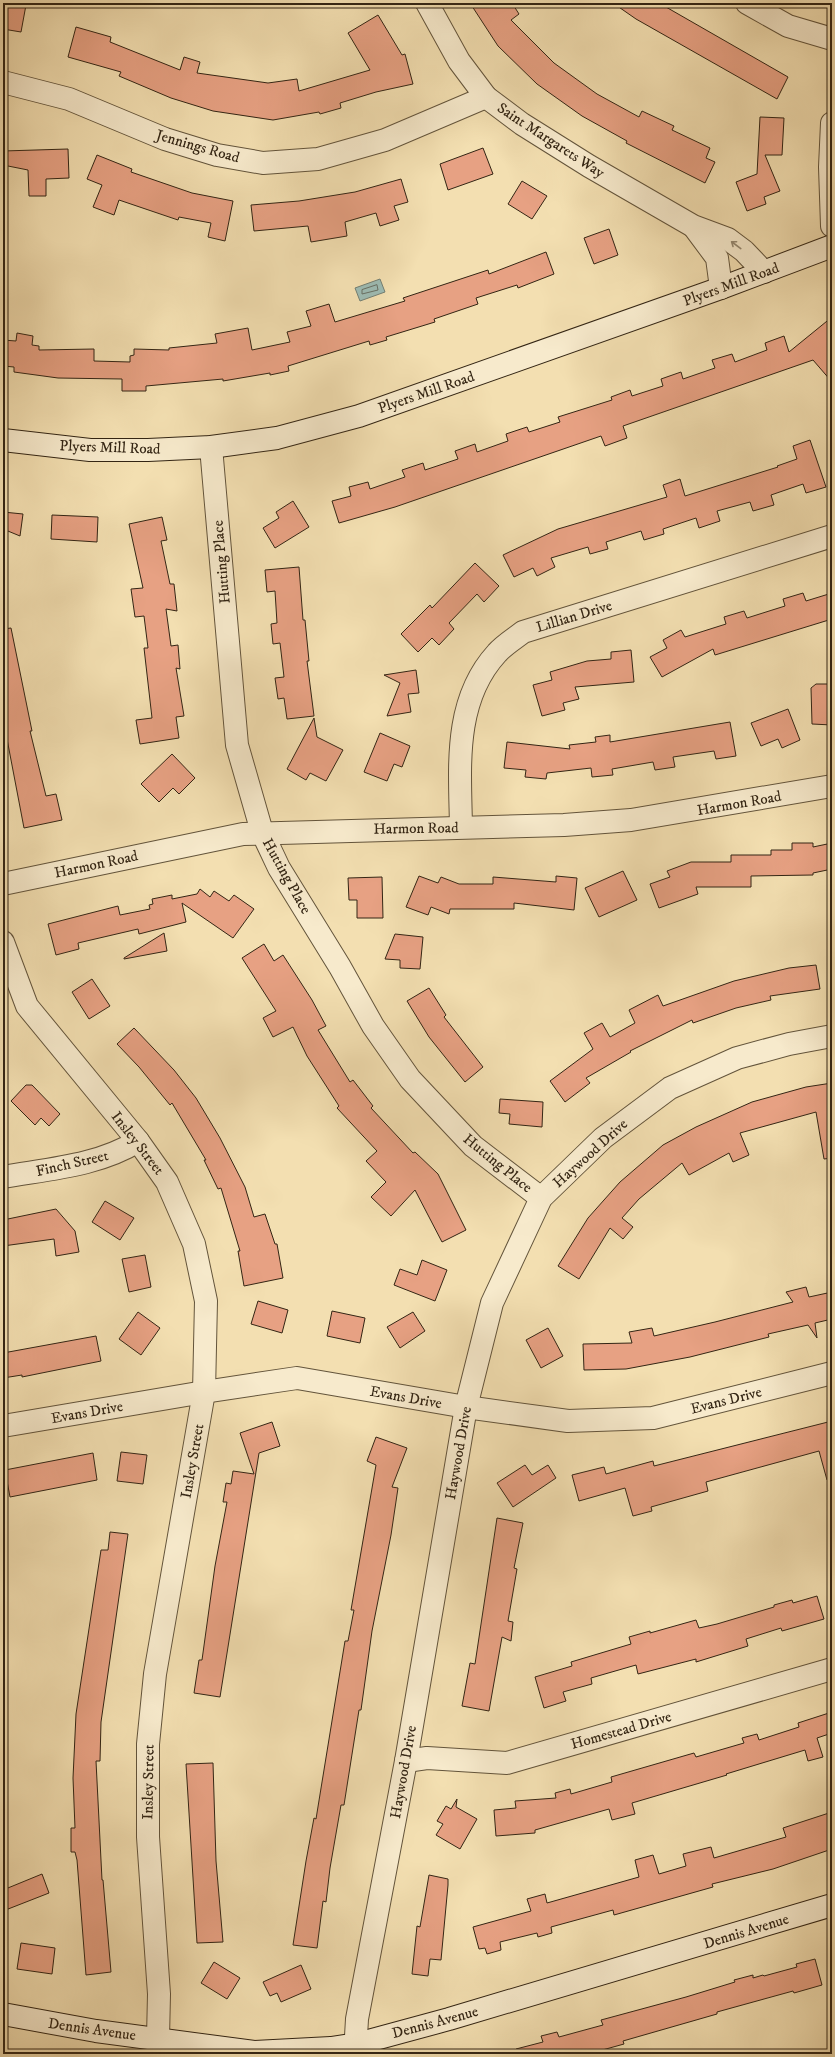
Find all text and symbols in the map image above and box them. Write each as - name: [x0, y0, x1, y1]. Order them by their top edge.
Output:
- street label: Saint Margarets Way: [493, 99, 609, 183]
- street label: Jennings Road: [152, 125, 242, 168]
- one-way arrow: [730, 241, 741, 249]
- street label: Plyers Mill Road: [680, 258, 782, 311]
- street label: Plyers Mill Road: [375, 367, 477, 418]
- street label: Plyers Mill Road: [59, 436, 161, 459]
- street label: Hutting Place: [208, 519, 235, 604]
- street label: Lillian Drive: [534, 596, 614, 637]
- street label: Harmon Road: [695, 787, 783, 820]
- street label: Harmon Road: [373, 818, 459, 839]
- street label: Hutting Place: [258, 835, 315, 917]
- street label: Harmon Road: [52, 846, 140, 883]
- street label: Insley Street: [107, 1108, 168, 1179]
- street label: Haywood Drive: [549, 1115, 632, 1192]
- street label: Hutting Place: [459, 1130, 536, 1197]
- street label: Finch Street: [34, 1146, 110, 1181]
- street label: Evans Drive: [368, 1382, 443, 1413]
- street label: Evans Drive: [689, 1382, 764, 1419]
- street label: Evans Drive: [50, 1397, 125, 1428]
- street label: Haywood Drive: [441, 1405, 476, 1501]
- street label: Insley Street: [177, 1422, 208, 1500]
- street label: Homestead Drive: [569, 1707, 674, 1754]
- street label: Haywood Drive: [386, 1724, 421, 1820]
- street label: Insley Street: [138, 1744, 159, 1820]
- street label: Dennis Avenue: [701, 1909, 791, 1953]
- street label: Dennis Avenue: [390, 2002, 480, 2043]
- street label: Dennis Avenue: [47, 2014, 137, 2045]

